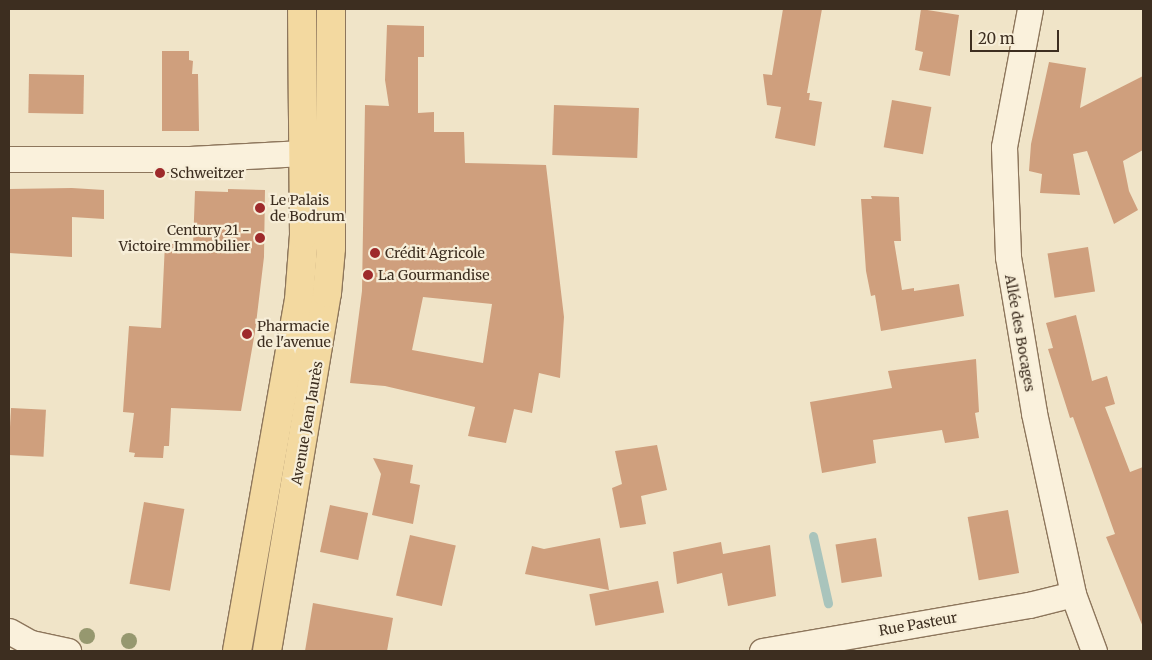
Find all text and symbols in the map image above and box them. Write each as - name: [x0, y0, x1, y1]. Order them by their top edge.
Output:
- scale bar: [972, 20, 1061, 52]
- text: 20 m: [978, 29, 1015, 48]
- place label: Schweitzer: [170, 165, 244, 181]
- marker: Schweitzer: [154, 167, 166, 179]
- place label: Le Palais de Bodrum: [270, 192, 345, 224]
- marker: Le Palais de Bodrum: [254, 202, 266, 214]
- place label: Century 21 - Victoire Immobilier: [119, 222, 250, 254]
- marker: Century 21 - Victoire Immobilier: [254, 232, 266, 244]
- place label: Crédit Agricole: [385, 245, 485, 261]
- marker: Crédit Agricole: [369, 247, 381, 259]
- place label: La Gourmandise: [378, 267, 490, 283]
- marker: La Gourmandise: [362, 269, 374, 281]
- street label: Allée des Bocages: [1001, 273, 1039, 393]
- place label: Pharmacie de l'avenue: [257, 318, 331, 351]
- marker: Pharmacie de l'avenue: [241, 328, 253, 340]
- street label: Avenue Jean Jaurès: [288, 360, 326, 486]
- street label: Rue Pasteur: [877, 609, 959, 639]

